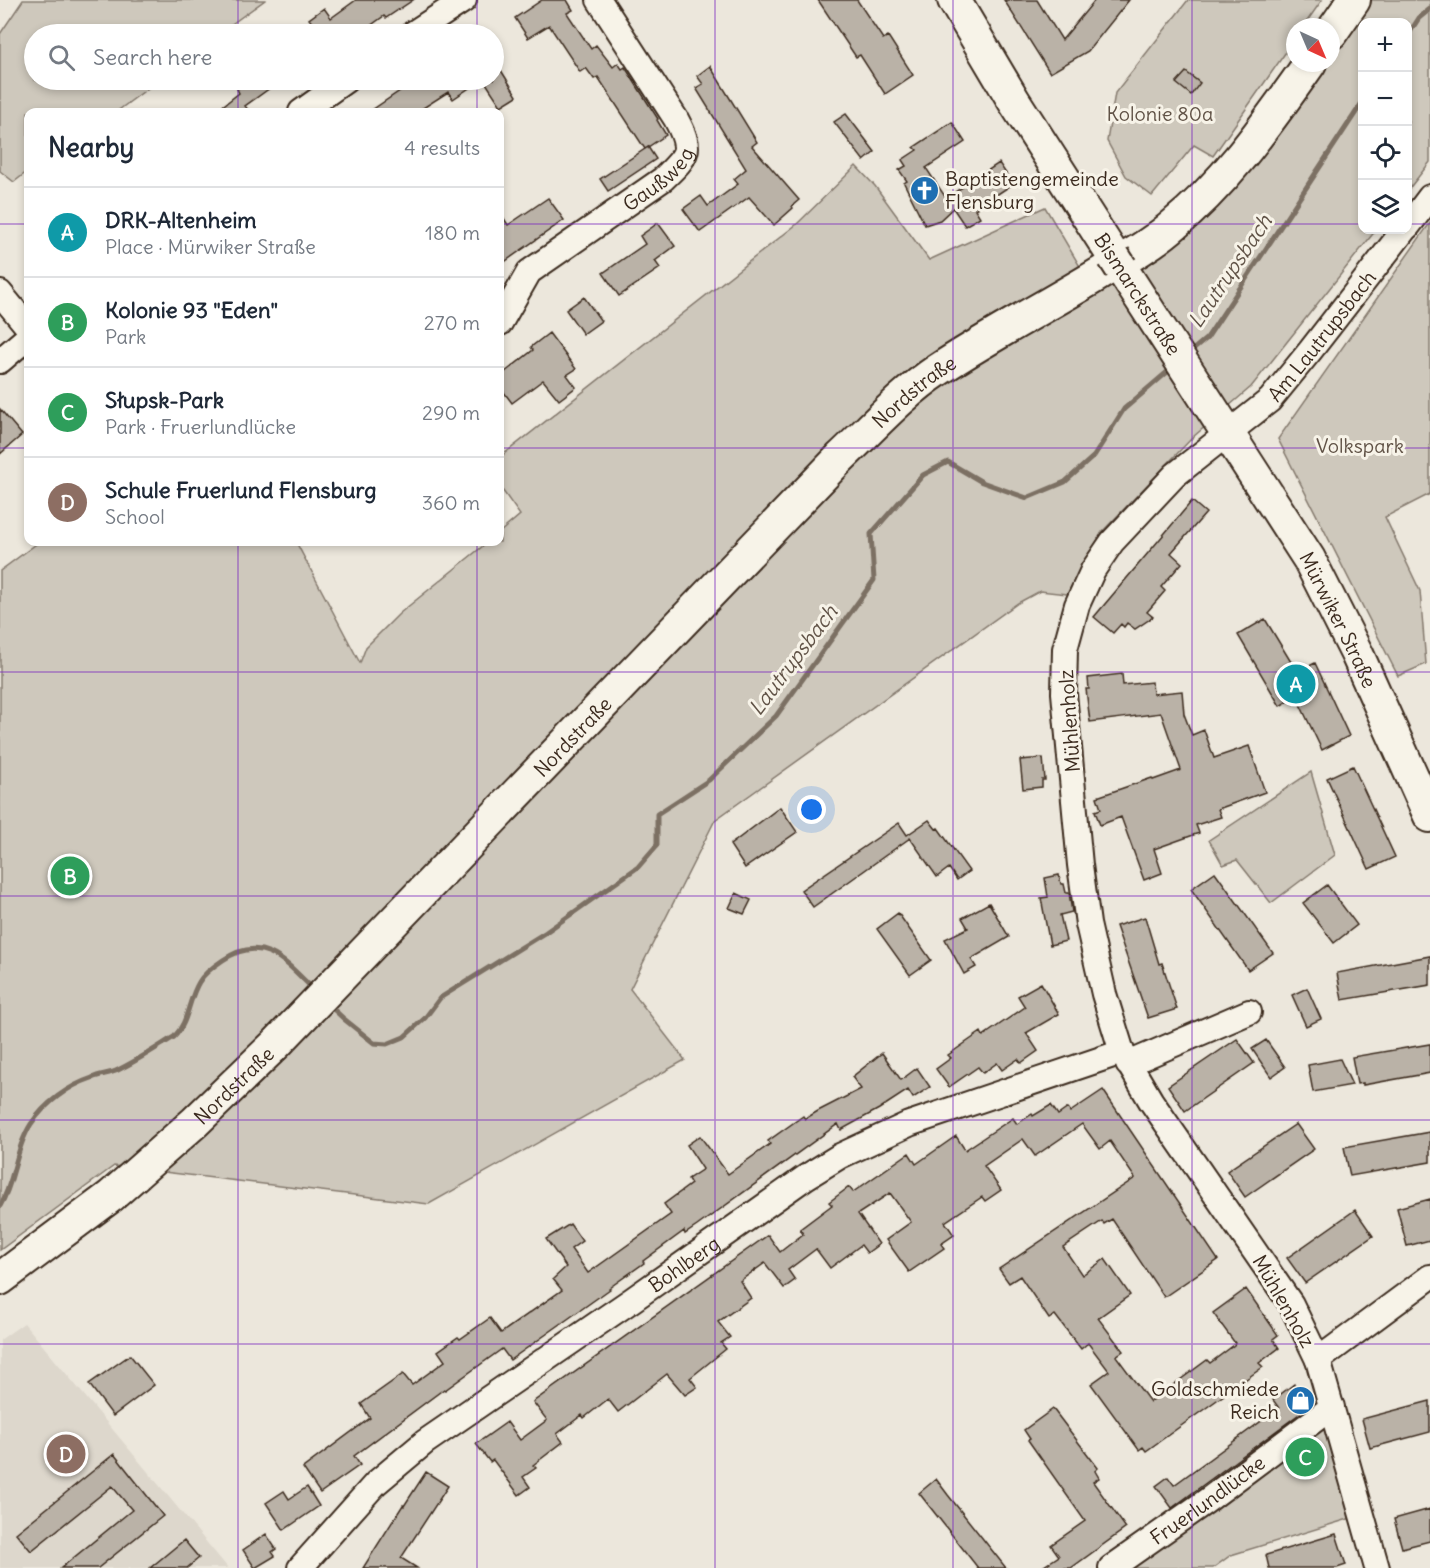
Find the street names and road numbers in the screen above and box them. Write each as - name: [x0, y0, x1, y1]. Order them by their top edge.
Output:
- street label: Gaußweg: [618, 144, 698, 216]
- street label: Bismarckstraße: [1089, 228, 1187, 360]
- street label: Am Lautrupsbach: [1262, 265, 1381, 406]
- street label: Nordstraße: [866, 349, 960, 433]
- street label: Mürwiker Straße: [1295, 547, 1383, 691]
- street label: Mühlenholz: [1053, 669, 1085, 773]
- street label: Nordstraße: [528, 691, 616, 782]
- street label: Nordstraße: [188, 1041, 279, 1129]
- street label: Bohlberg: [643, 1230, 724, 1297]
- street label: Mühlenholz: [1247, 1250, 1321, 1352]
- street label: Fruerlundlücke: [1145, 1449, 1269, 1549]

